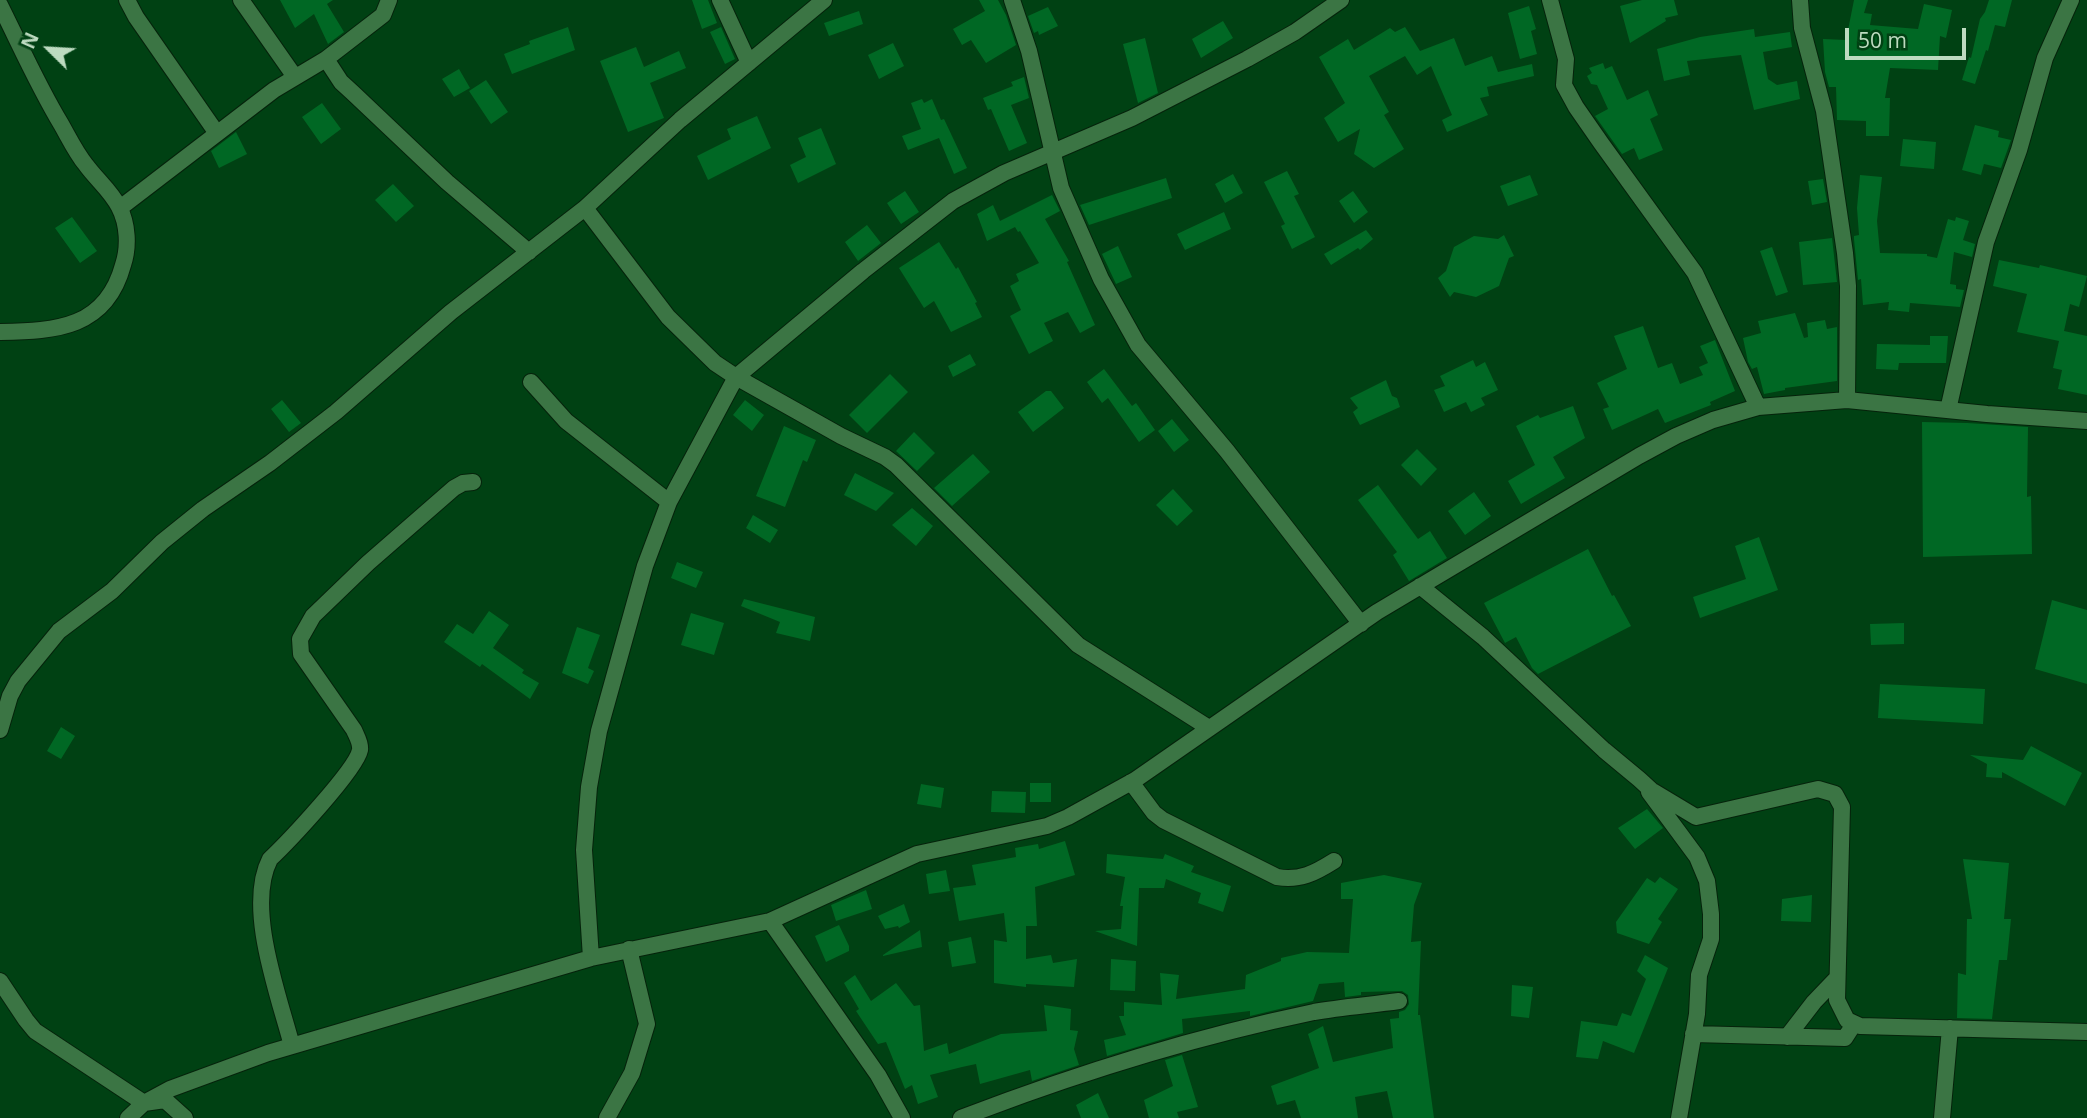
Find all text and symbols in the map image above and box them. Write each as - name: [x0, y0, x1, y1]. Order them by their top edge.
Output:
- north arrow: [14, 14, 84, 84]
- scale bar: [1849, 14, 1970, 58]
- text: 50 m: [1858, 26, 1907, 54]
- text: N: [15, 28, 45, 53]

